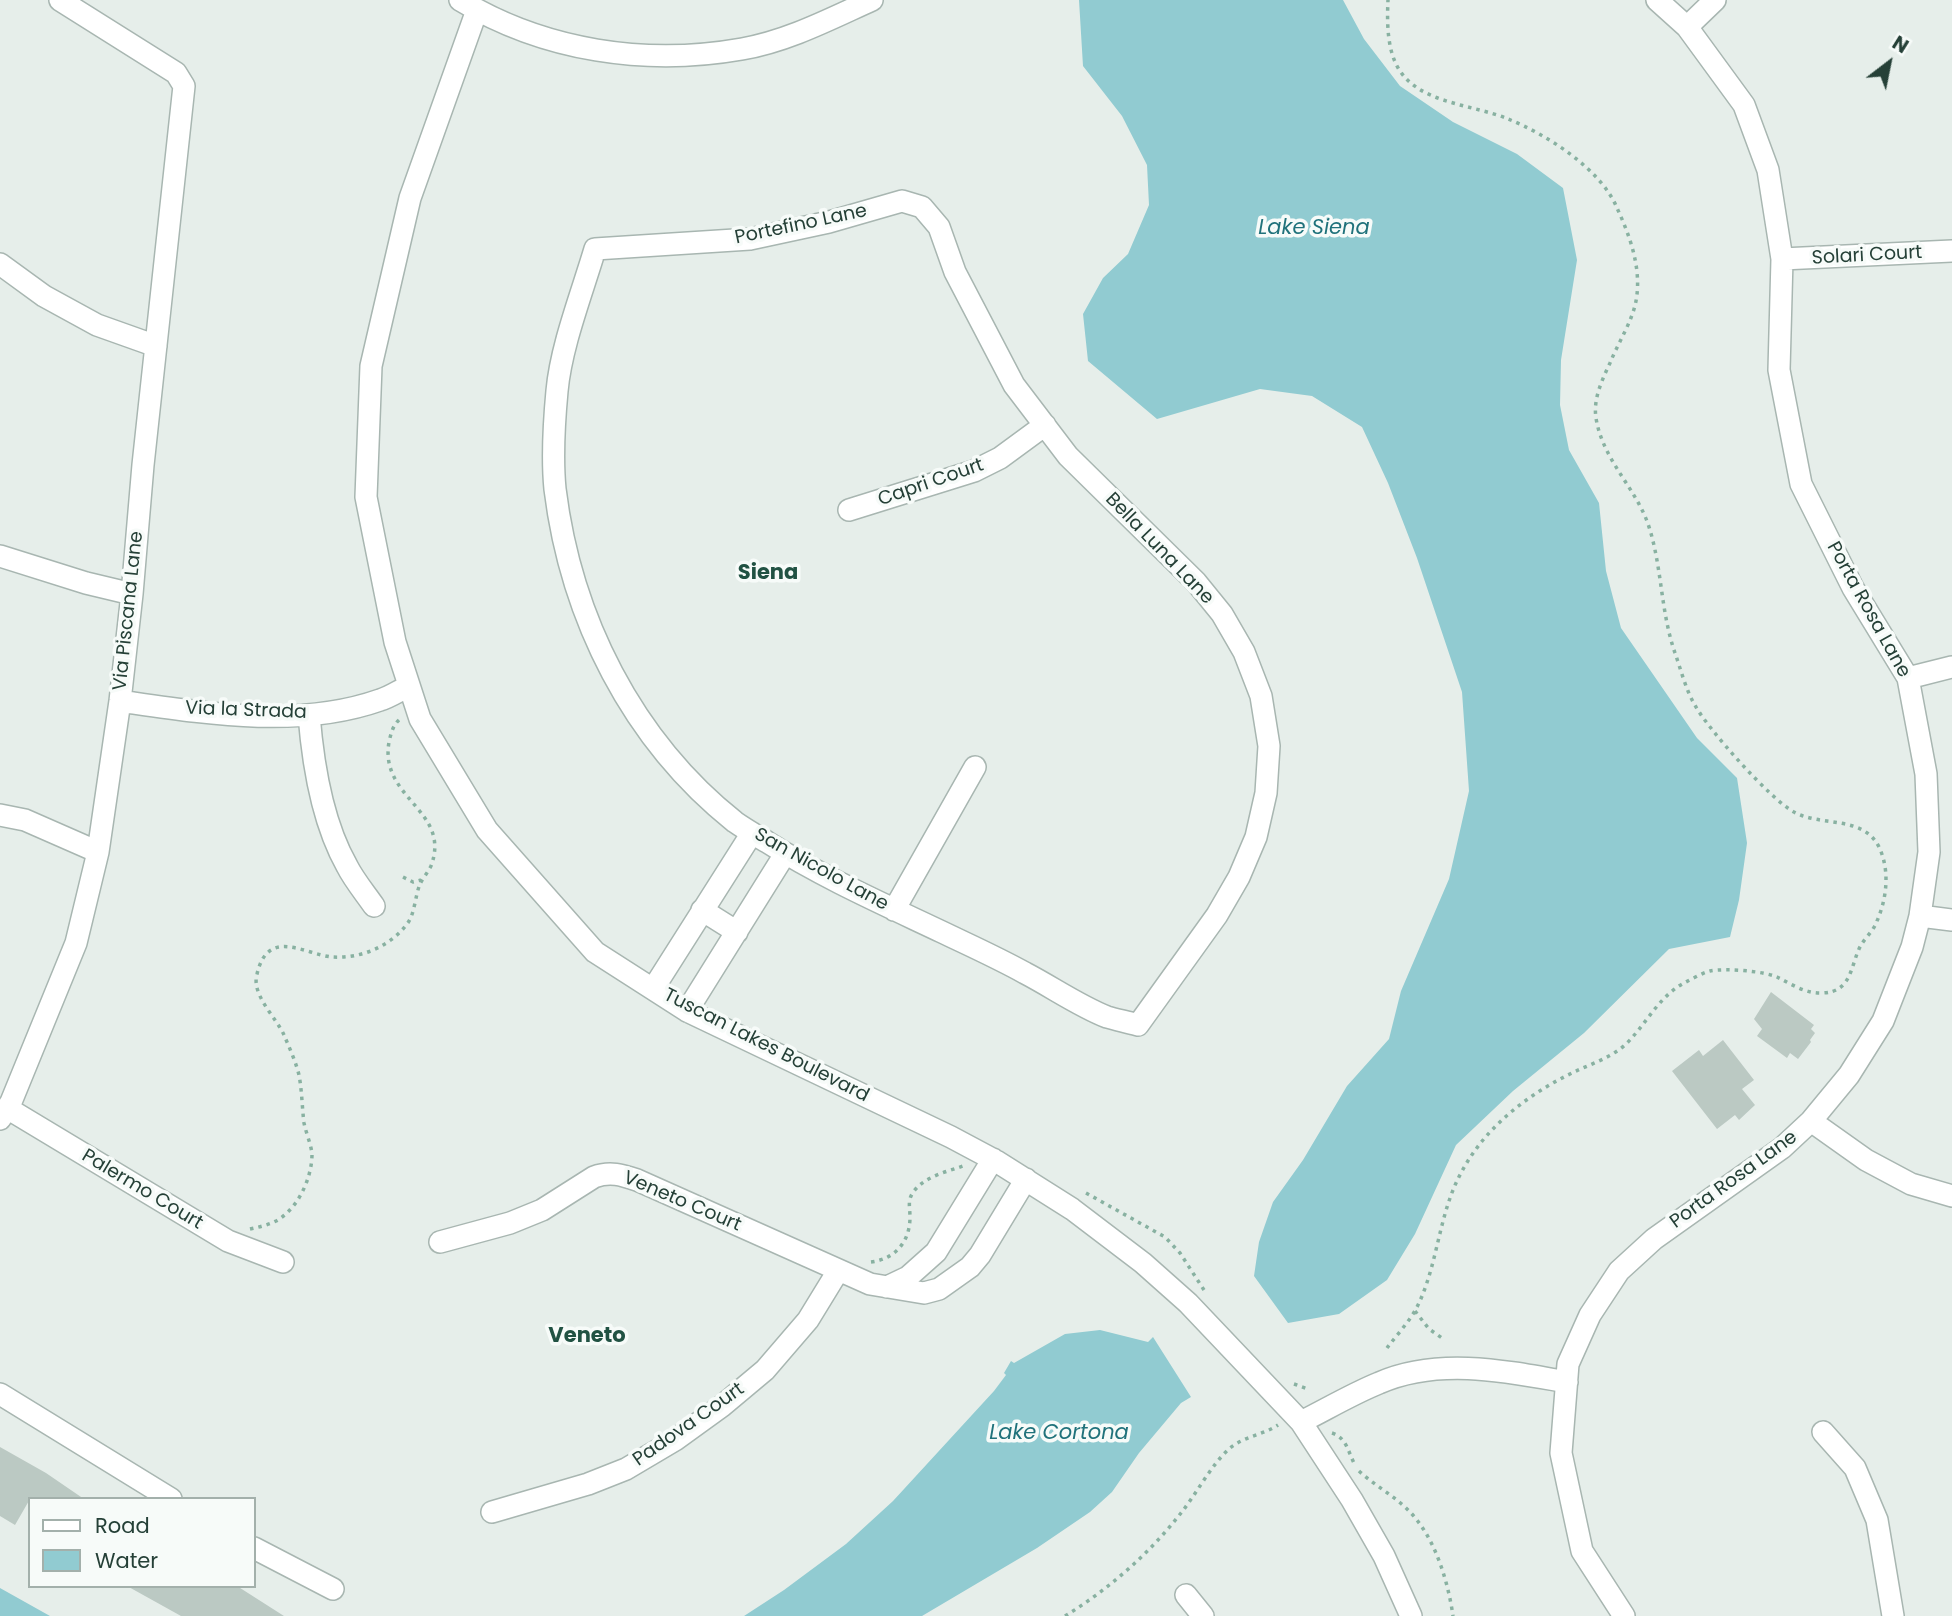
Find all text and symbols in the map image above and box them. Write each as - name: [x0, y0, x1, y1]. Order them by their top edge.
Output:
- north arrow: [1854, 28, 1924, 98]
- text: N: [1887, 30, 1914, 60]
- street label: Portefino Lane: [733, 200, 869, 250]
- water label: Lake Siena: [1258, 216, 1370, 242]
- street label: Solari Court: [1811, 242, 1923, 270]
- street label: Capri Court: [875, 454, 987, 512]
- street label: Bella Luna Lane: [1100, 489, 1218, 609]
- street label: Via Piscana Lane: [109, 530, 149, 692]
- street label: Porta Rosa Lane: [1821, 538, 1915, 682]
- district label: Siena: [738, 561, 798, 587]
- street label: Via la Strada: [185, 697, 307, 725]
- street label: San Nicolo Lane: [750, 824, 892, 916]
- street label: Tuscan Lakes Boulevard: [660, 984, 872, 1108]
- street label: Porta Rosa Lane: [1666, 1126, 1802, 1234]
- street label: Palermo Court: [77, 1145, 207, 1235]
- street label: Veneto Court: [620, 1167, 744, 1237]
- district label: Veneto: [548, 1324, 626, 1350]
- street label: Padova Court: [629, 1378, 749, 1472]
- water label: Lake Cortona: [989, 1421, 1129, 1447]
- legend: [28, 1497, 256, 1588]
- text: Road: [95, 1511, 150, 1540]
- text: Water: [95, 1546, 158, 1575]

